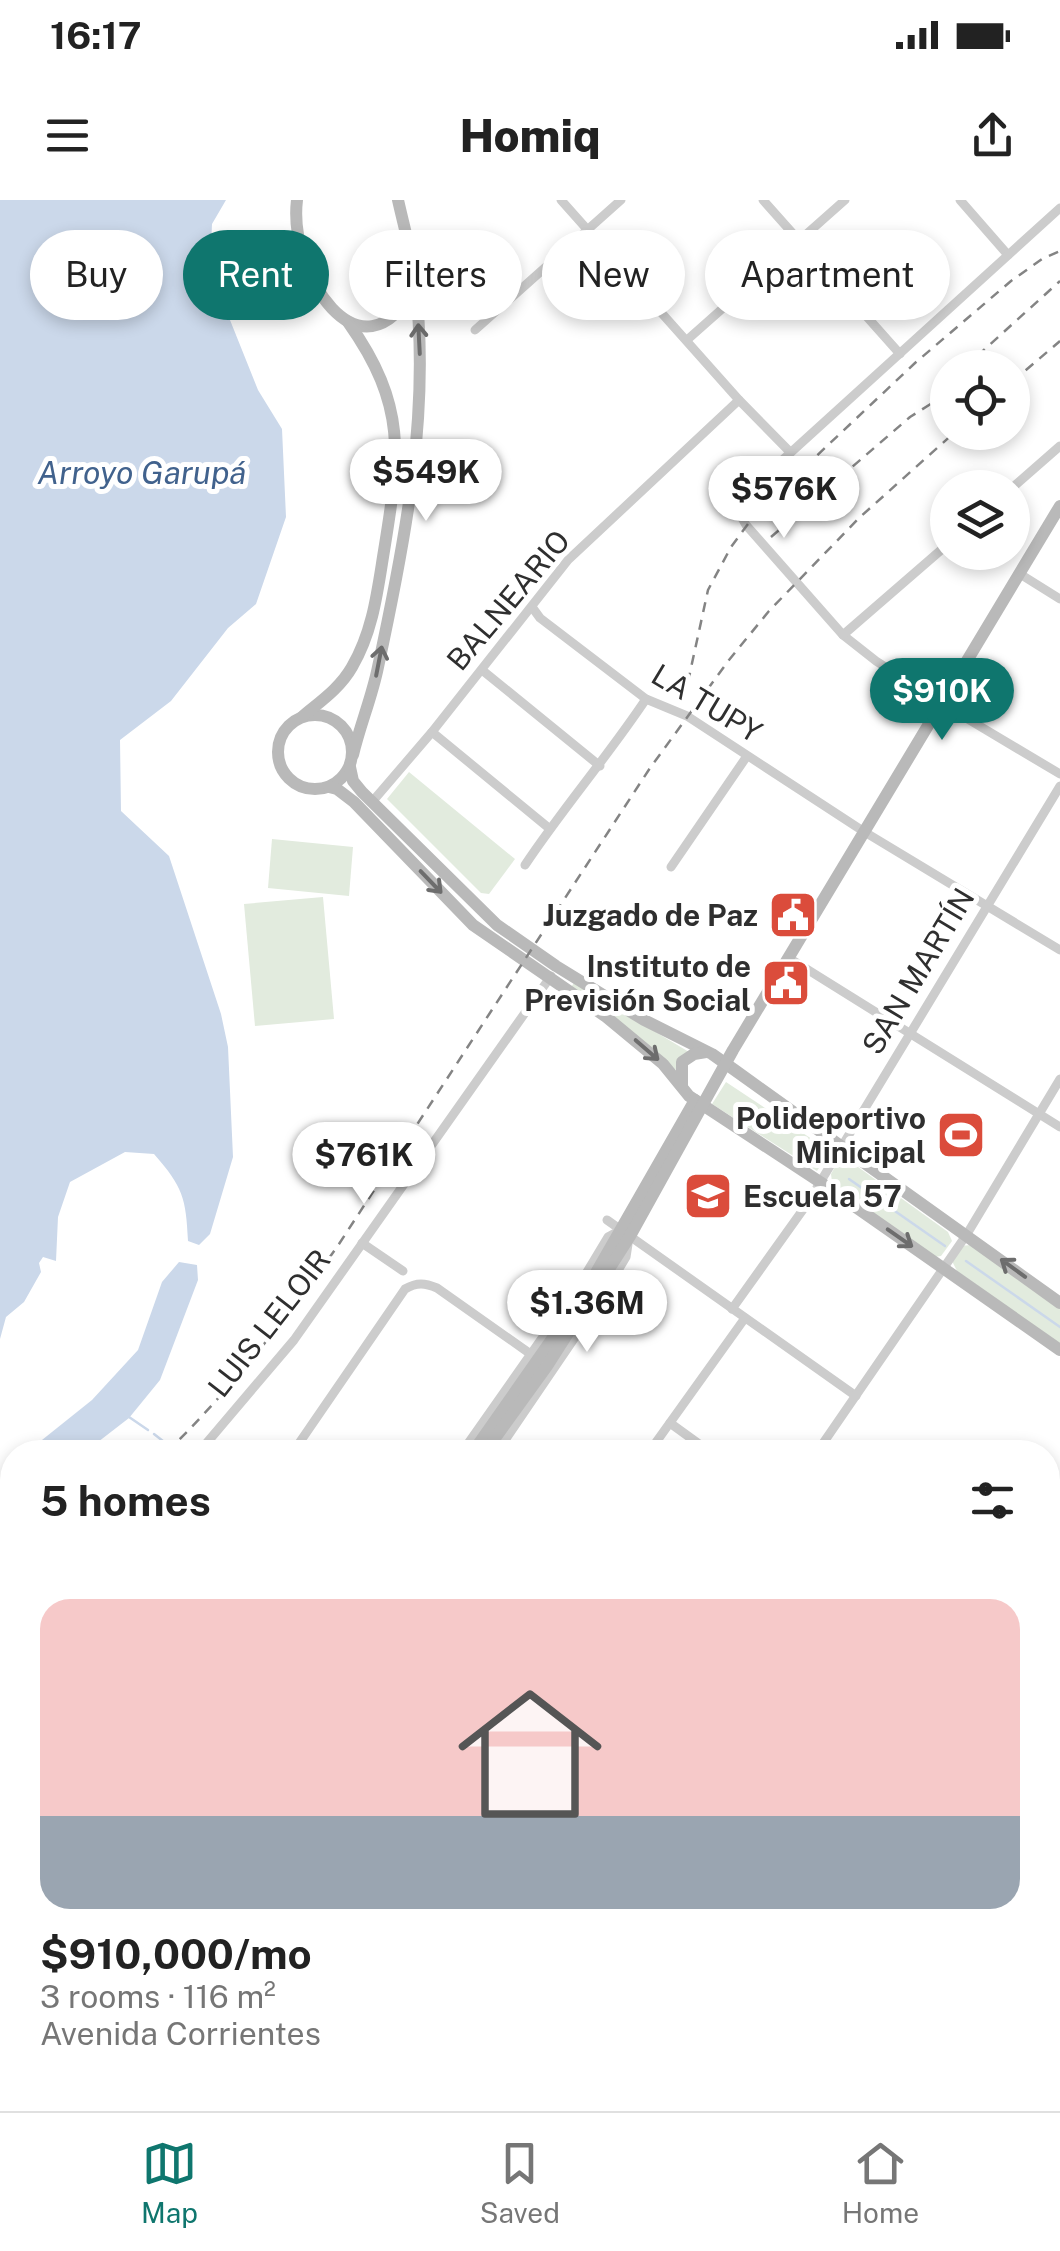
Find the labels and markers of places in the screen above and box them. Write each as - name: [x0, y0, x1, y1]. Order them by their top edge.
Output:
- pin: $549K: [356, 439, 496, 524]
- pin: $576K: [714, 456, 854, 541]
- pin: $910K: [872, 658, 1012, 743]
- public building icon: Juzgado de Paz: [767, 889, 819, 941]
- place label: Juzgado de Paz: [543, 897, 758, 933]
- place label: Instituto de Previsión Social: [524, 948, 751, 1018]
- public building icon: Instituto de Previsión Social: [760, 957, 812, 1009]
- place label: Polideportivo Minicipal: [736, 1100, 926, 1170]
- sports icon: Polideportivo Minicipal: [935, 1109, 987, 1161]
- pin: $761K: [294, 1122, 434, 1207]
- school or university icon: Escuela 57: [682, 1170, 734, 1222]
- place label: Escuela 57: [743, 1178, 902, 1214]
- pin: $1.36M: [506, 1270, 668, 1355]

